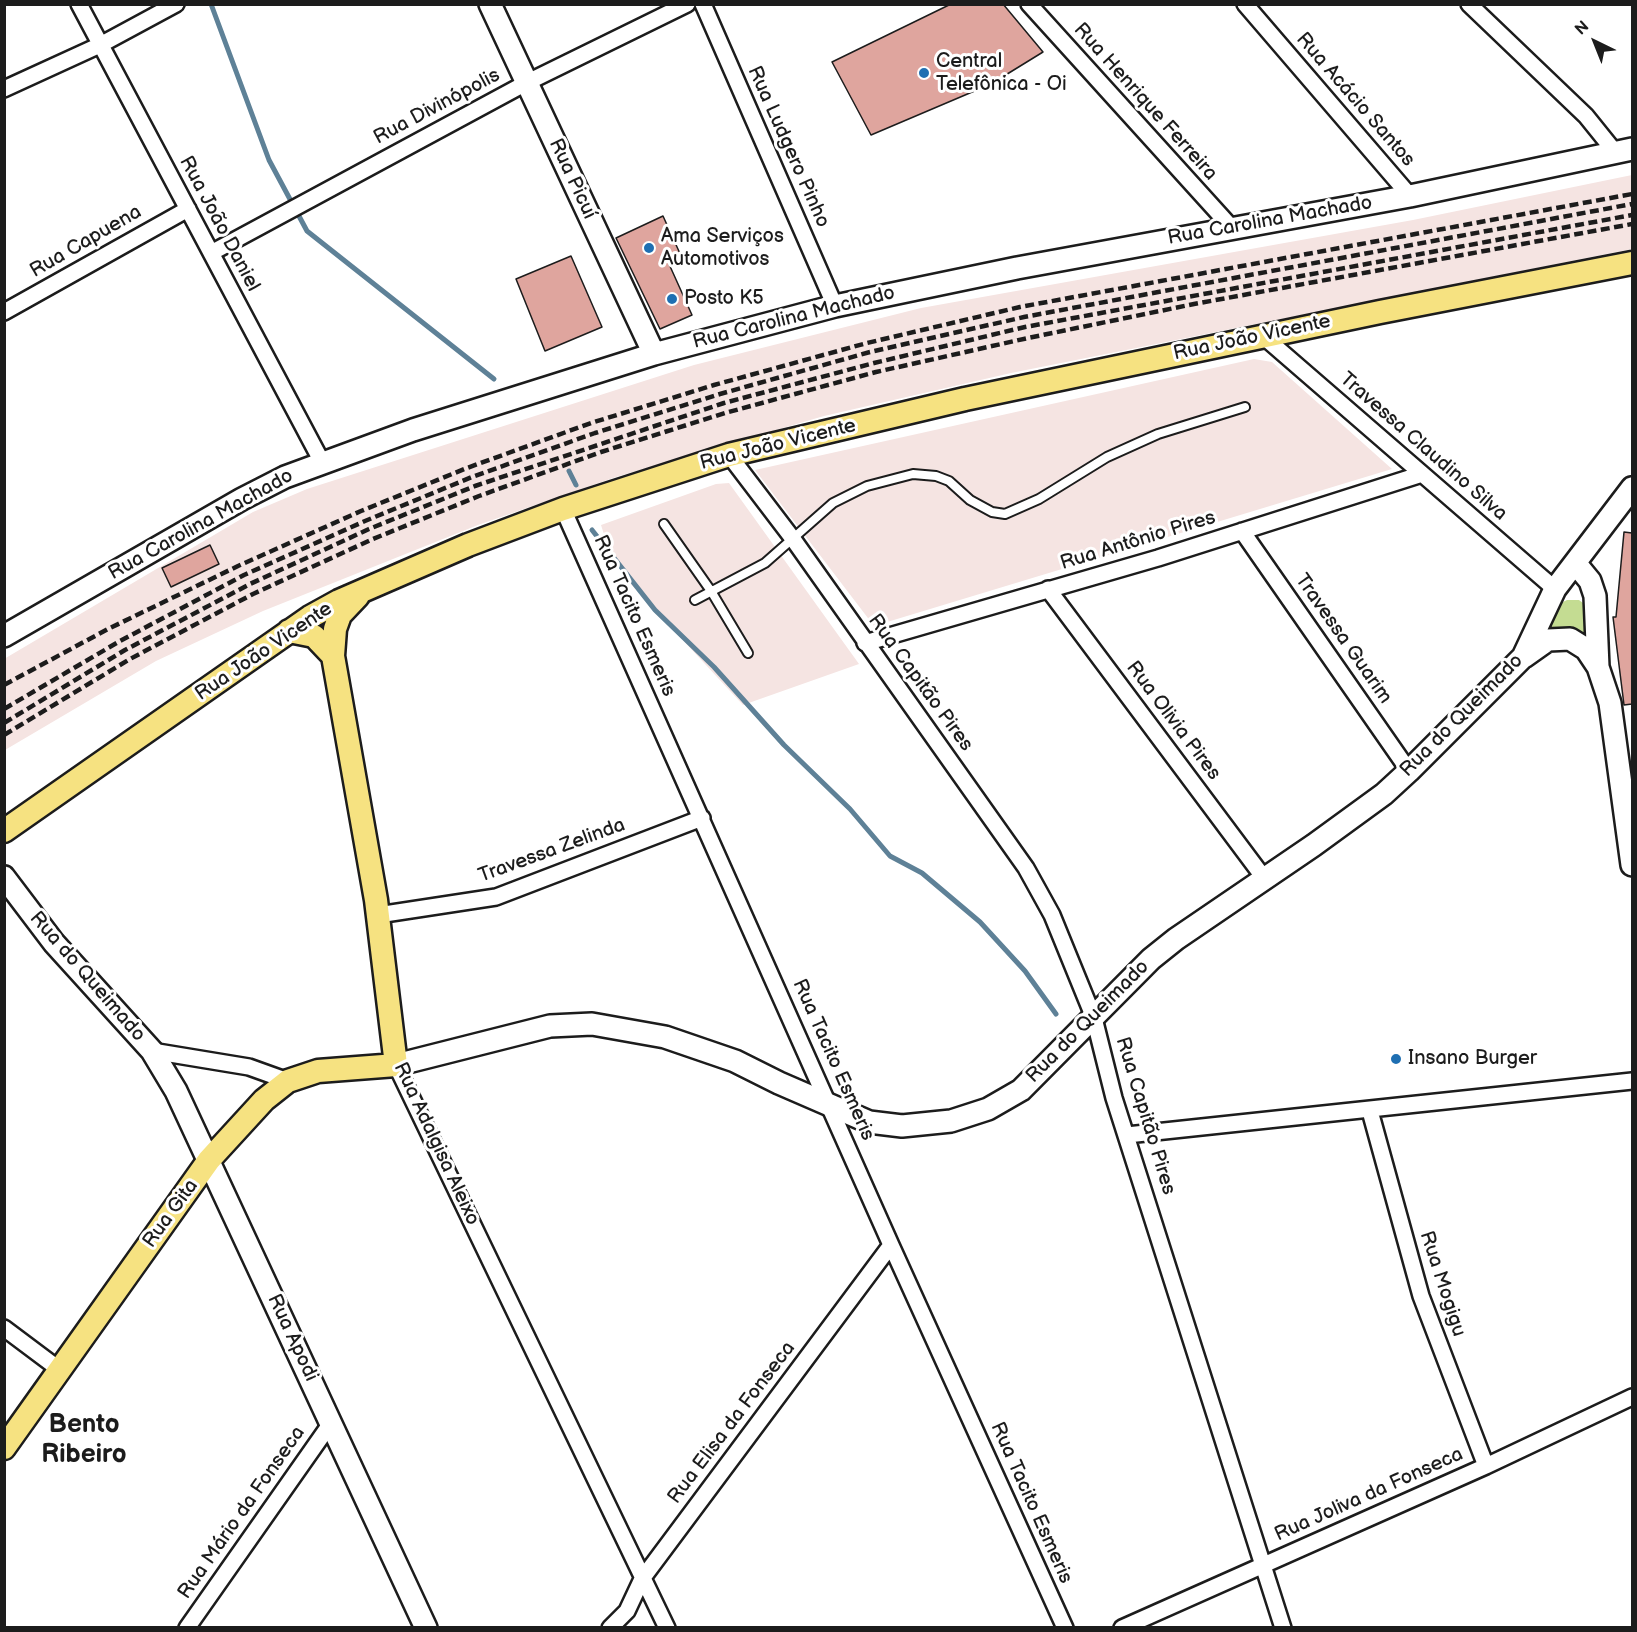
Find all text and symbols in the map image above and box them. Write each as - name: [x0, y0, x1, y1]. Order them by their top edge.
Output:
- north arrow: [1565, 12, 1625, 72]
- text: N: [1572, 17, 1593, 40]
- street label: Rua Henrique Ferreira: [1068, 18, 1222, 186]
- street label: Rua Acácio Santos: [1290, 28, 1420, 172]
- place label: Central Telefônica - Oi: [936, 50, 1067, 97]
- street label: Rua Ludgero Pinho: [742, 63, 834, 231]
- street label: Rua Divinópolis: [370, 64, 504, 150]
- marker: Central Telefônica - Oi: [917, 66, 931, 80]
- street label: Rua Picuí: [543, 135, 601, 223]
- street label: Rua João Daniel: [173, 152, 265, 296]
- street label: Rua Carolina Machado: [1166, 191, 1374, 251]
- street label: Rua Capuena: [26, 200, 146, 284]
- place label: Ama Serviços Automotivos: [661, 225, 784, 272]
- marker: Ama Serviços Automotivos: [642, 241, 656, 255]
- street label: Rua Carolina Machado: [690, 281, 898, 355]
- place label: Posto K5: [684, 287, 764, 311]
- marker: Posto K5: [665, 292, 679, 306]
- street label: Rua João Vicente: [1171, 310, 1333, 366]
- street label: Travessa Claudino Silva: [1334, 368, 1512, 526]
- street label: Rua João Vicente: [698, 414, 858, 476]
- street label: Rua Carolina Machado: [105, 464, 297, 586]
- street label: Rua Antônio Pires: [1058, 506, 1218, 576]
- street label: Rua Tacito Esmeris: [588, 532, 680, 700]
- street label: Travessa Guarim: [1289, 570, 1397, 708]
- street label: Rua João Vicente: [191, 597, 337, 707]
- street label: Rua Capitão Pires: [862, 610, 978, 756]
- street label: Rua do Queimado: [1395, 649, 1529, 783]
- street label: Rua Olivia Pires: [1121, 657, 1225, 785]
- street label: Travessa Zelinda: [475, 813, 629, 889]
- street label: Rua do Queimado: [24, 907, 150, 1047]
- street label: Rua do Queimado: [1021, 955, 1155, 1089]
- street label: Rua Tacito Esmeris: [787, 976, 879, 1144]
- street label: Rua Capitão Pires: [1110, 1034, 1180, 1198]
- place label: Insano Burger: [1408, 1047, 1537, 1071]
- marker: Insano Burger: [1389, 1052, 1403, 1066]
- street label: Rua Adalgisa Aleixo: [388, 1059, 484, 1229]
- street label: Rua Gita: [138, 1175, 204, 1253]
- street label: Rua Mogigu: [1414, 1228, 1470, 1340]
- street label: Rua Apodi: [261, 1291, 323, 1385]
- street label: Rua Elisa da Fonseca: [663, 1337, 801, 1509]
- district label: Bento Ribeiro: [41, 1409, 127, 1470]
- street label: Rua Tacito Esmeris: [985, 1419, 1077, 1587]
- street label: Rua Mário da Fonseca: [173, 1422, 311, 1604]
- street label: Rua Joliva da Fonseca: [1271, 1443, 1467, 1547]

